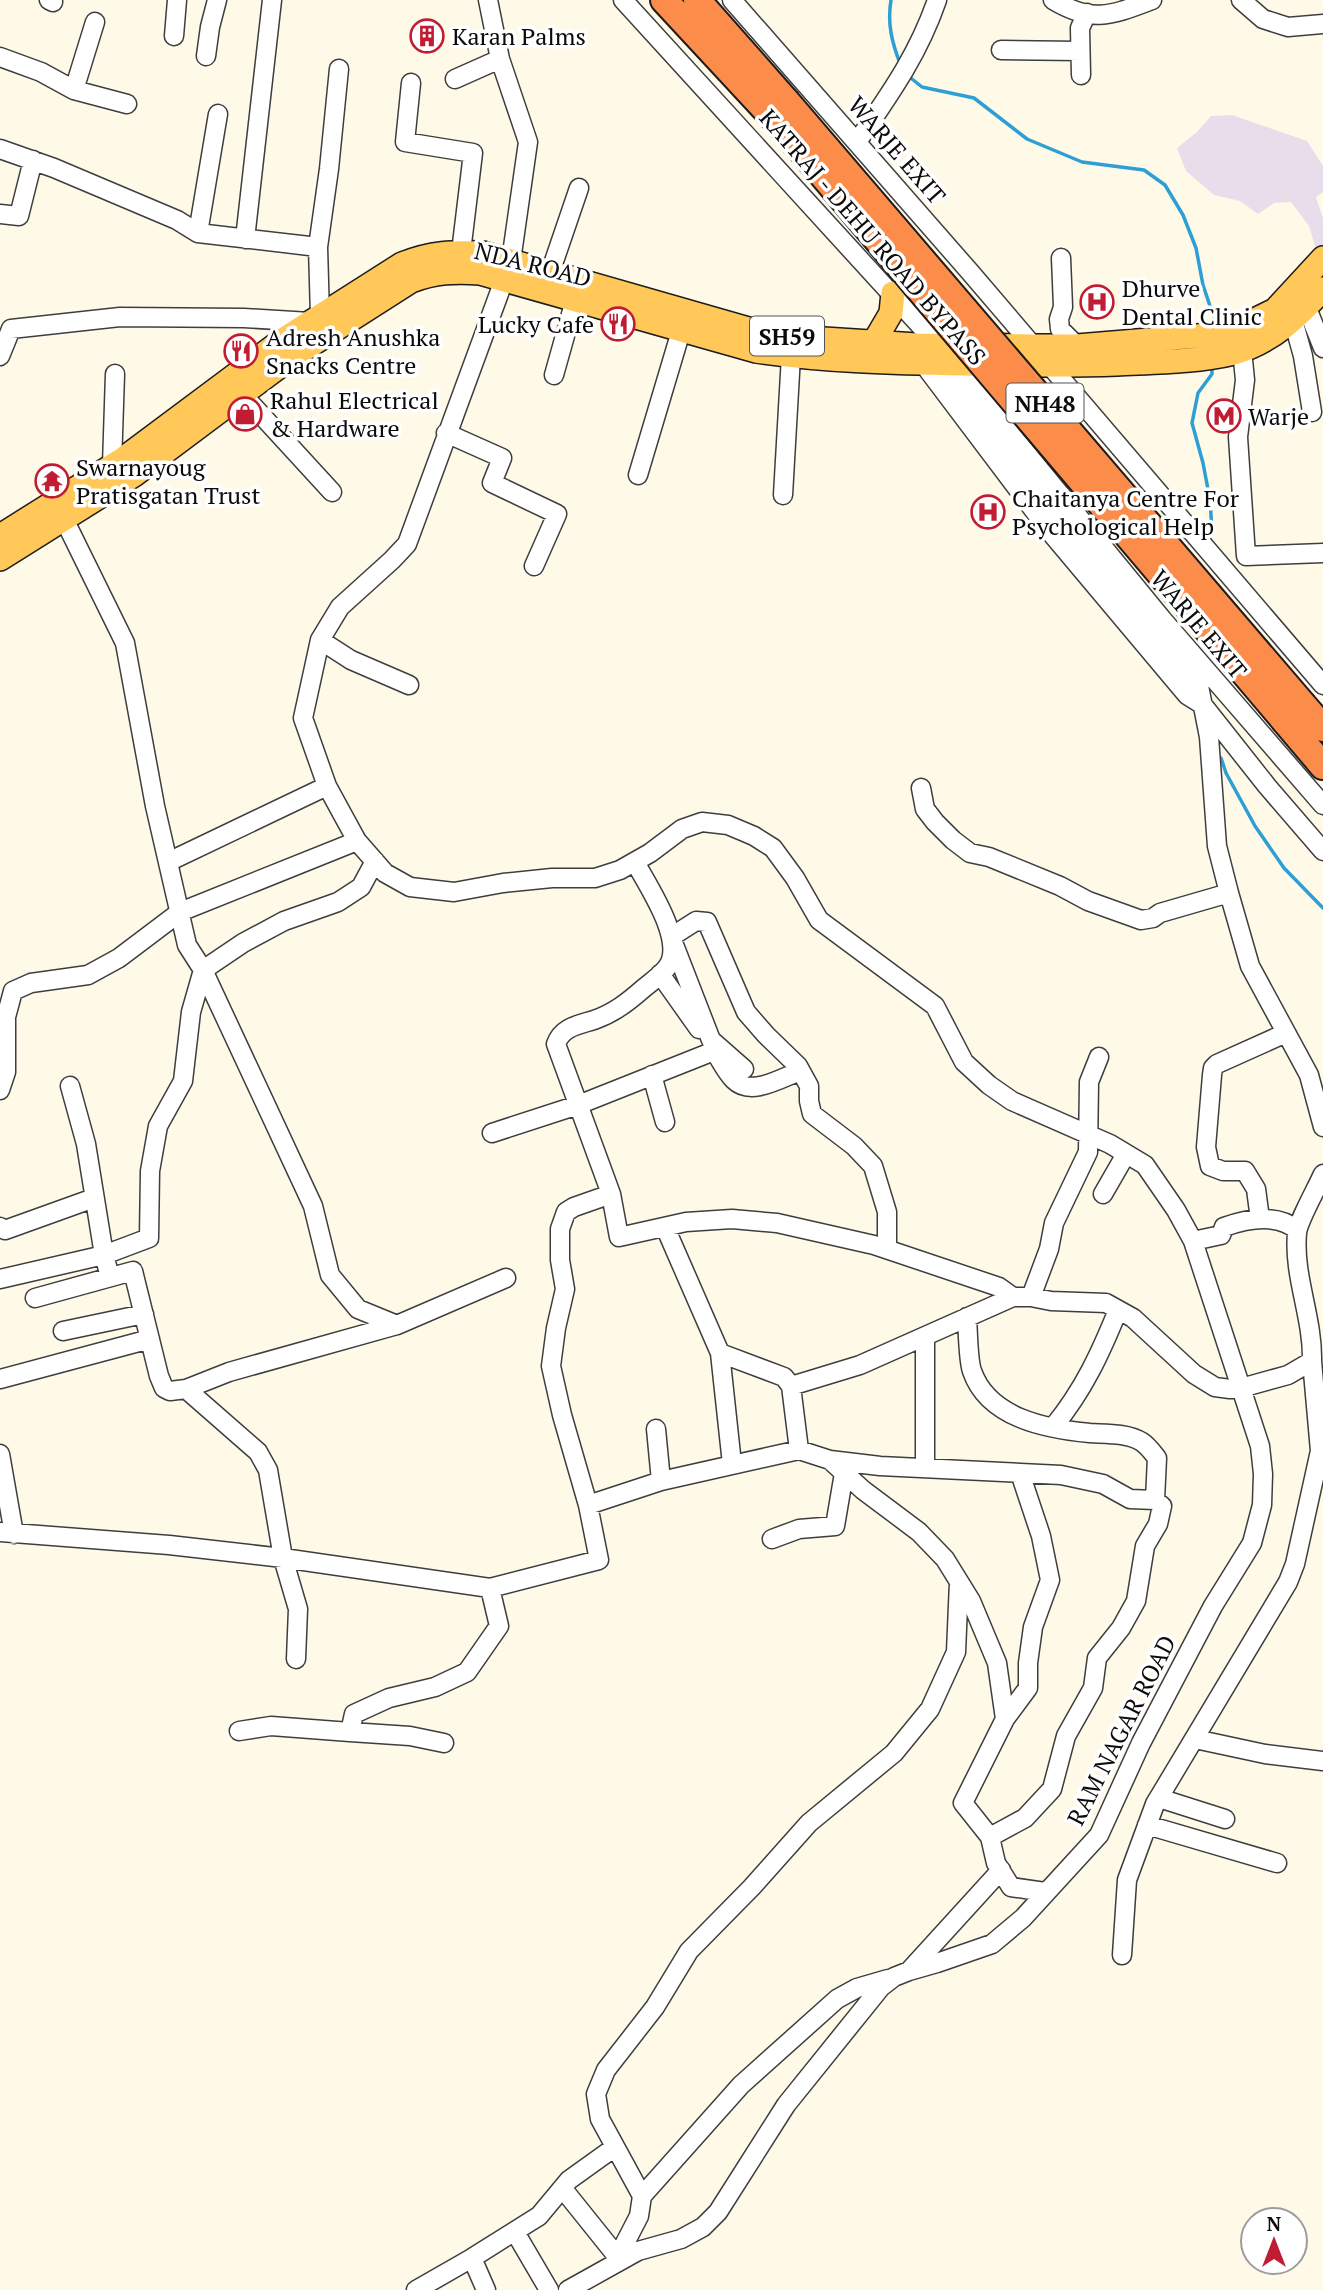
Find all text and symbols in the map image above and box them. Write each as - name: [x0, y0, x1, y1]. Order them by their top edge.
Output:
- building icon: Karan Palms: [408, 17, 446, 55]
- place label: Karan Palms: [452, 20, 586, 52]
- street label: WARJE EXIT: [841, 89, 953, 211]
- street label: KATRAJ - DEHU ROAD BYPASS: [753, 102, 993, 372]
- street label: NDA ROAD: [471, 234, 595, 294]
- place label: Dhurve Dental Clinic: [1122, 272, 1262, 332]
- hospital icon: Dhurve Dental Clinic: [1078, 283, 1116, 321]
- restaurant icon: Lucky Cafe: [599, 305, 637, 343]
- place label: Lucky Cafe: [478, 308, 594, 340]
- road number: SH59: [750, 316, 824, 356]
- place label: Adresh Anushka Snacks Centre: [266, 321, 440, 381]
- restaurant icon: Adresh Anushka Snacks Centre: [222, 332, 260, 370]
- place label: Rahul Electrical & Hardware: [270, 384, 439, 444]
- road number: NH48: [1006, 384, 1084, 422]
- shop icon: Rahul Electrical & Hardware: [226, 395, 264, 433]
- metro station icon: Warje: [1205, 397, 1243, 435]
- place label: Warje: [1248, 400, 1309, 432]
- place label: Swarnayoug Pratisgatan Trust: [76, 451, 261, 511]
- temple icon: Swarnayoug Pratisgatan Trust: [33, 462, 71, 500]
- place label: Chaitanya Centre For Psychological Help: [1012, 482, 1240, 542]
- hospital icon: Chaitanya Centre For Psychological Help: [969, 493, 1007, 531]
- street label: WARJE EXIT: [1144, 563, 1254, 685]
- street label: RAM NAGAR ROAD: [1059, 1629, 1183, 1831]
- north arrow: [1239, 2206, 1309, 2276]
- text: N: [1267, 2211, 1282, 2236]

